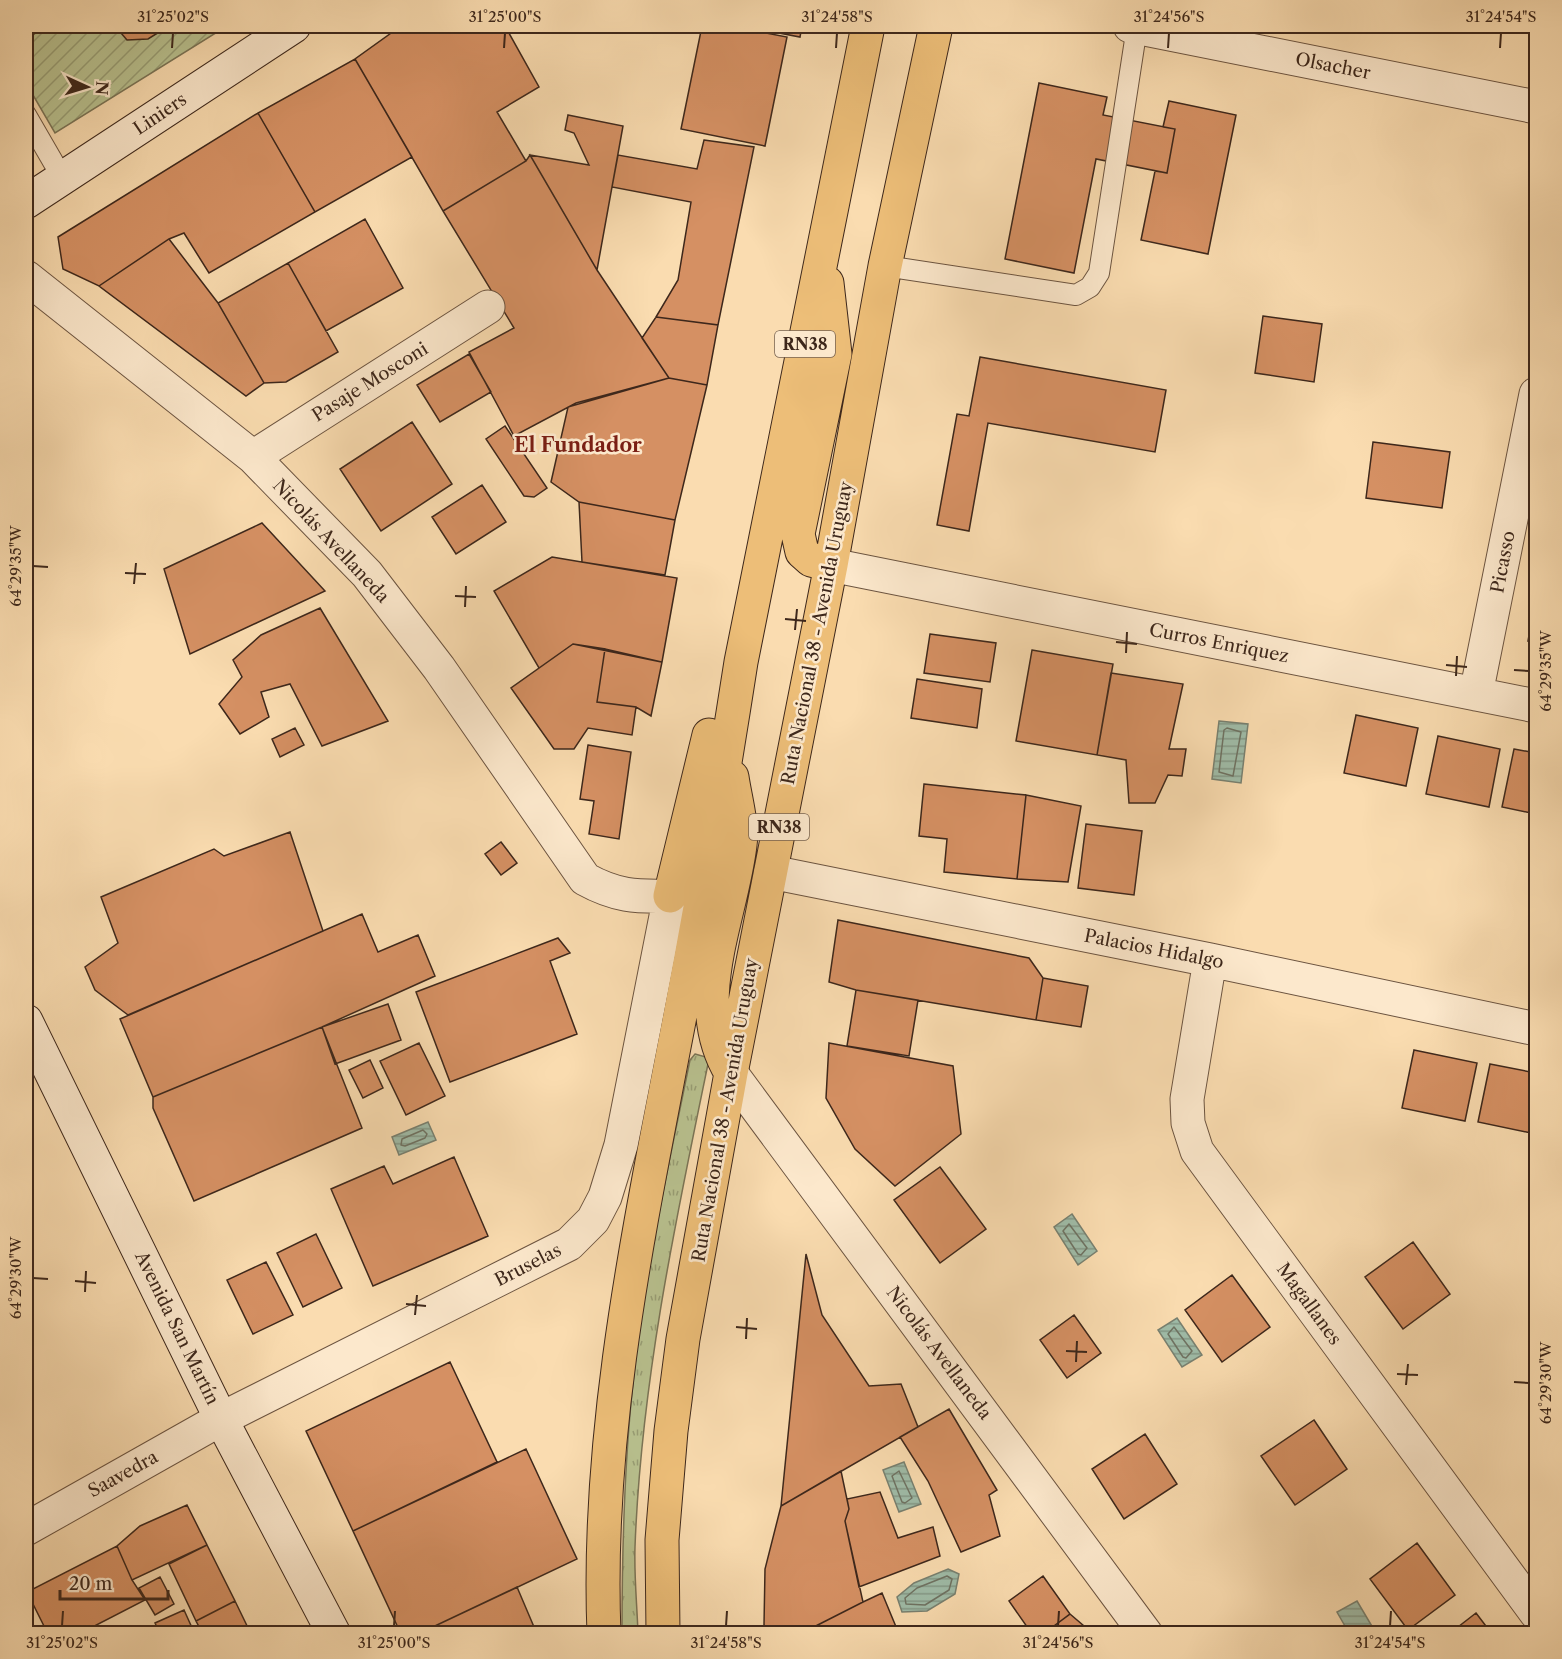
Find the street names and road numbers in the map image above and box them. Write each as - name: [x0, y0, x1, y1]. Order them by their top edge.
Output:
- street label: Olsacher: [1294, 48, 1373, 84]
- street label: Liniers: [129, 88, 191, 140]
- road number: RN38: [775, 331, 835, 357]
- street label: Pasaje Mosconi: [308, 337, 432, 426]
- street label: Nicolás Avellaneda: [268, 475, 394, 608]
- street label: Ruta Nacional 38 - Avenida Uruguay: [777, 479, 857, 786]
- street label: Picasso: [1486, 529, 1520, 595]
- street label: Curros Enriquez: [1147, 619, 1291, 667]
- road number: RN38: [749, 814, 809, 840]
- street label: Palacios Hidalgo: [1082, 925, 1226, 973]
- street label: Ruta Nacional 38 - Avenida Uruguay: [687, 955, 763, 1264]
- street label: Bruselas: [491, 1239, 565, 1291]
- street label: Avenida San Martín: [130, 1247, 224, 1408]
- street label: Magallanes: [1272, 1259, 1346, 1349]
- street label: Nicolás Avellaneda: [882, 1282, 997, 1424]
- street label: Saavedra: [84, 1446, 162, 1502]

